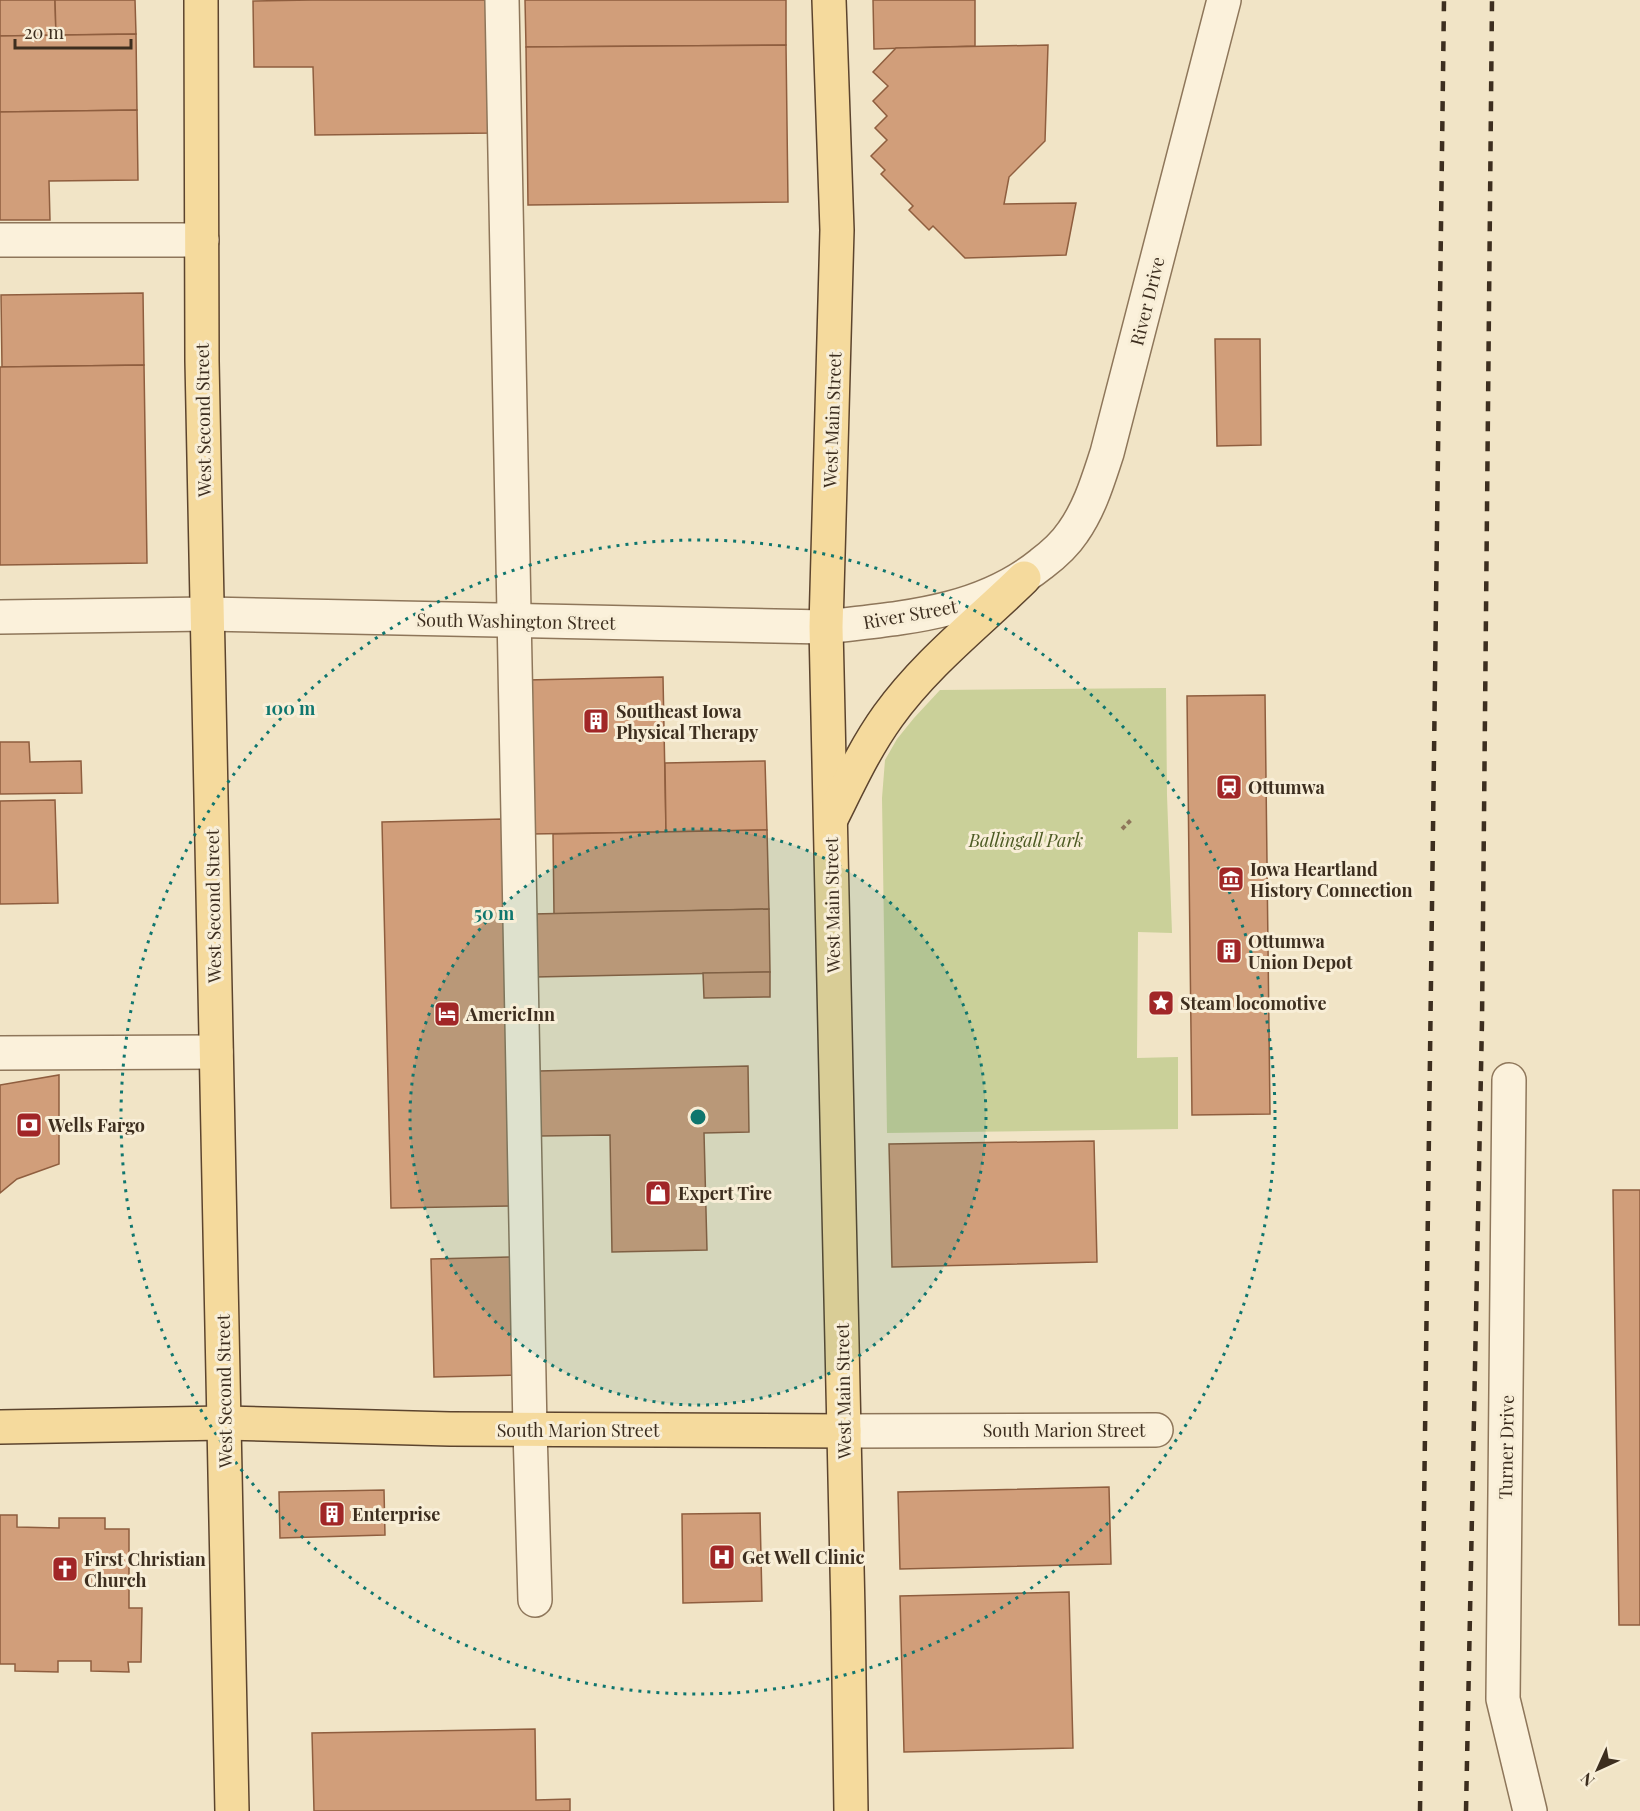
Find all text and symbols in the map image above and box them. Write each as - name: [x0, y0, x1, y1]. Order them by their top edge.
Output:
- scale bar: [15, 12, 130, 50]
- text: 20 m: [24, 20, 64, 44]
- street label: River Drive: [1124, 254, 1170, 348]
- street label: West Second Street: [190, 342, 216, 498]
- street label: West Main Street: [818, 351, 846, 489]
- street label: River Street: [861, 594, 960, 634]
- street label: South Washington Street: [416, 607, 616, 635]
- text: 100 m: [265, 696, 316, 720]
- place label: Southeast Iowa Physical Therapy: [616, 699, 759, 744]
- building icon: Southeast Iowa Physical Therapy: [581, 706, 611, 736]
- station icon: Ottumwa: [1214, 772, 1244, 802]
- place label: Ottumwa: [1248, 775, 1325, 799]
- street label: West Second Street: [200, 828, 226, 984]
- park label: Ballingall Park: [968, 828, 1083, 852]
- street label: West Main Street: [819, 836, 845, 974]
- place label: Iowa Heartland History Connection: [1250, 857, 1412, 902]
- museum icon: Iowa Heartland History Connection: [1216, 864, 1246, 894]
- text: 50 m: [474, 901, 515, 925]
- place label: Ottumwa Union Depot: [1248, 929, 1353, 974]
- building icon: Ottumwa Union Depot: [1214, 936, 1244, 966]
- place icon: Steam locomotive: [1146, 988, 1176, 1018]
- place label: Steam locomotive: [1180, 991, 1326, 1015]
- hotel icon: AmericInn: [432, 999, 462, 1029]
- place label: AmericInn: [465, 1002, 555, 1026]
- centre of rings: [688, 1107, 708, 1127]
- bank icon: Wells Fargo: [14, 1110, 44, 1140]
- place label: Wells Fargo: [47, 1113, 145, 1137]
- shop icon: Expert Tire: [643, 1178, 673, 1208]
- place label: Expert Tire: [678, 1181, 772, 1205]
- street label: West Second Street: [211, 1313, 237, 1469]
- street label: West Main Street: [830, 1322, 856, 1460]
- street label: Turner Drive: [1493, 1395, 1519, 1499]
- street label: South Marion Street: [497, 1418, 660, 1442]
- street label: South Marion Street: [983, 1418, 1146, 1442]
- building icon: Enterprise: [317, 1499, 347, 1529]
- place label: Enterprise: [352, 1502, 440, 1526]
- hospital icon: Get Well Clinic: [707, 1542, 737, 1572]
- place label: Get Well Clinic: [742, 1545, 864, 1569]
- place label: First Christian Church: [84, 1547, 206, 1592]
- church icon: First Christian Church: [50, 1554, 80, 1584]
- north arrow: [1568, 1739, 1628, 1799]
- text: N: [1575, 1768, 1599, 1791]

